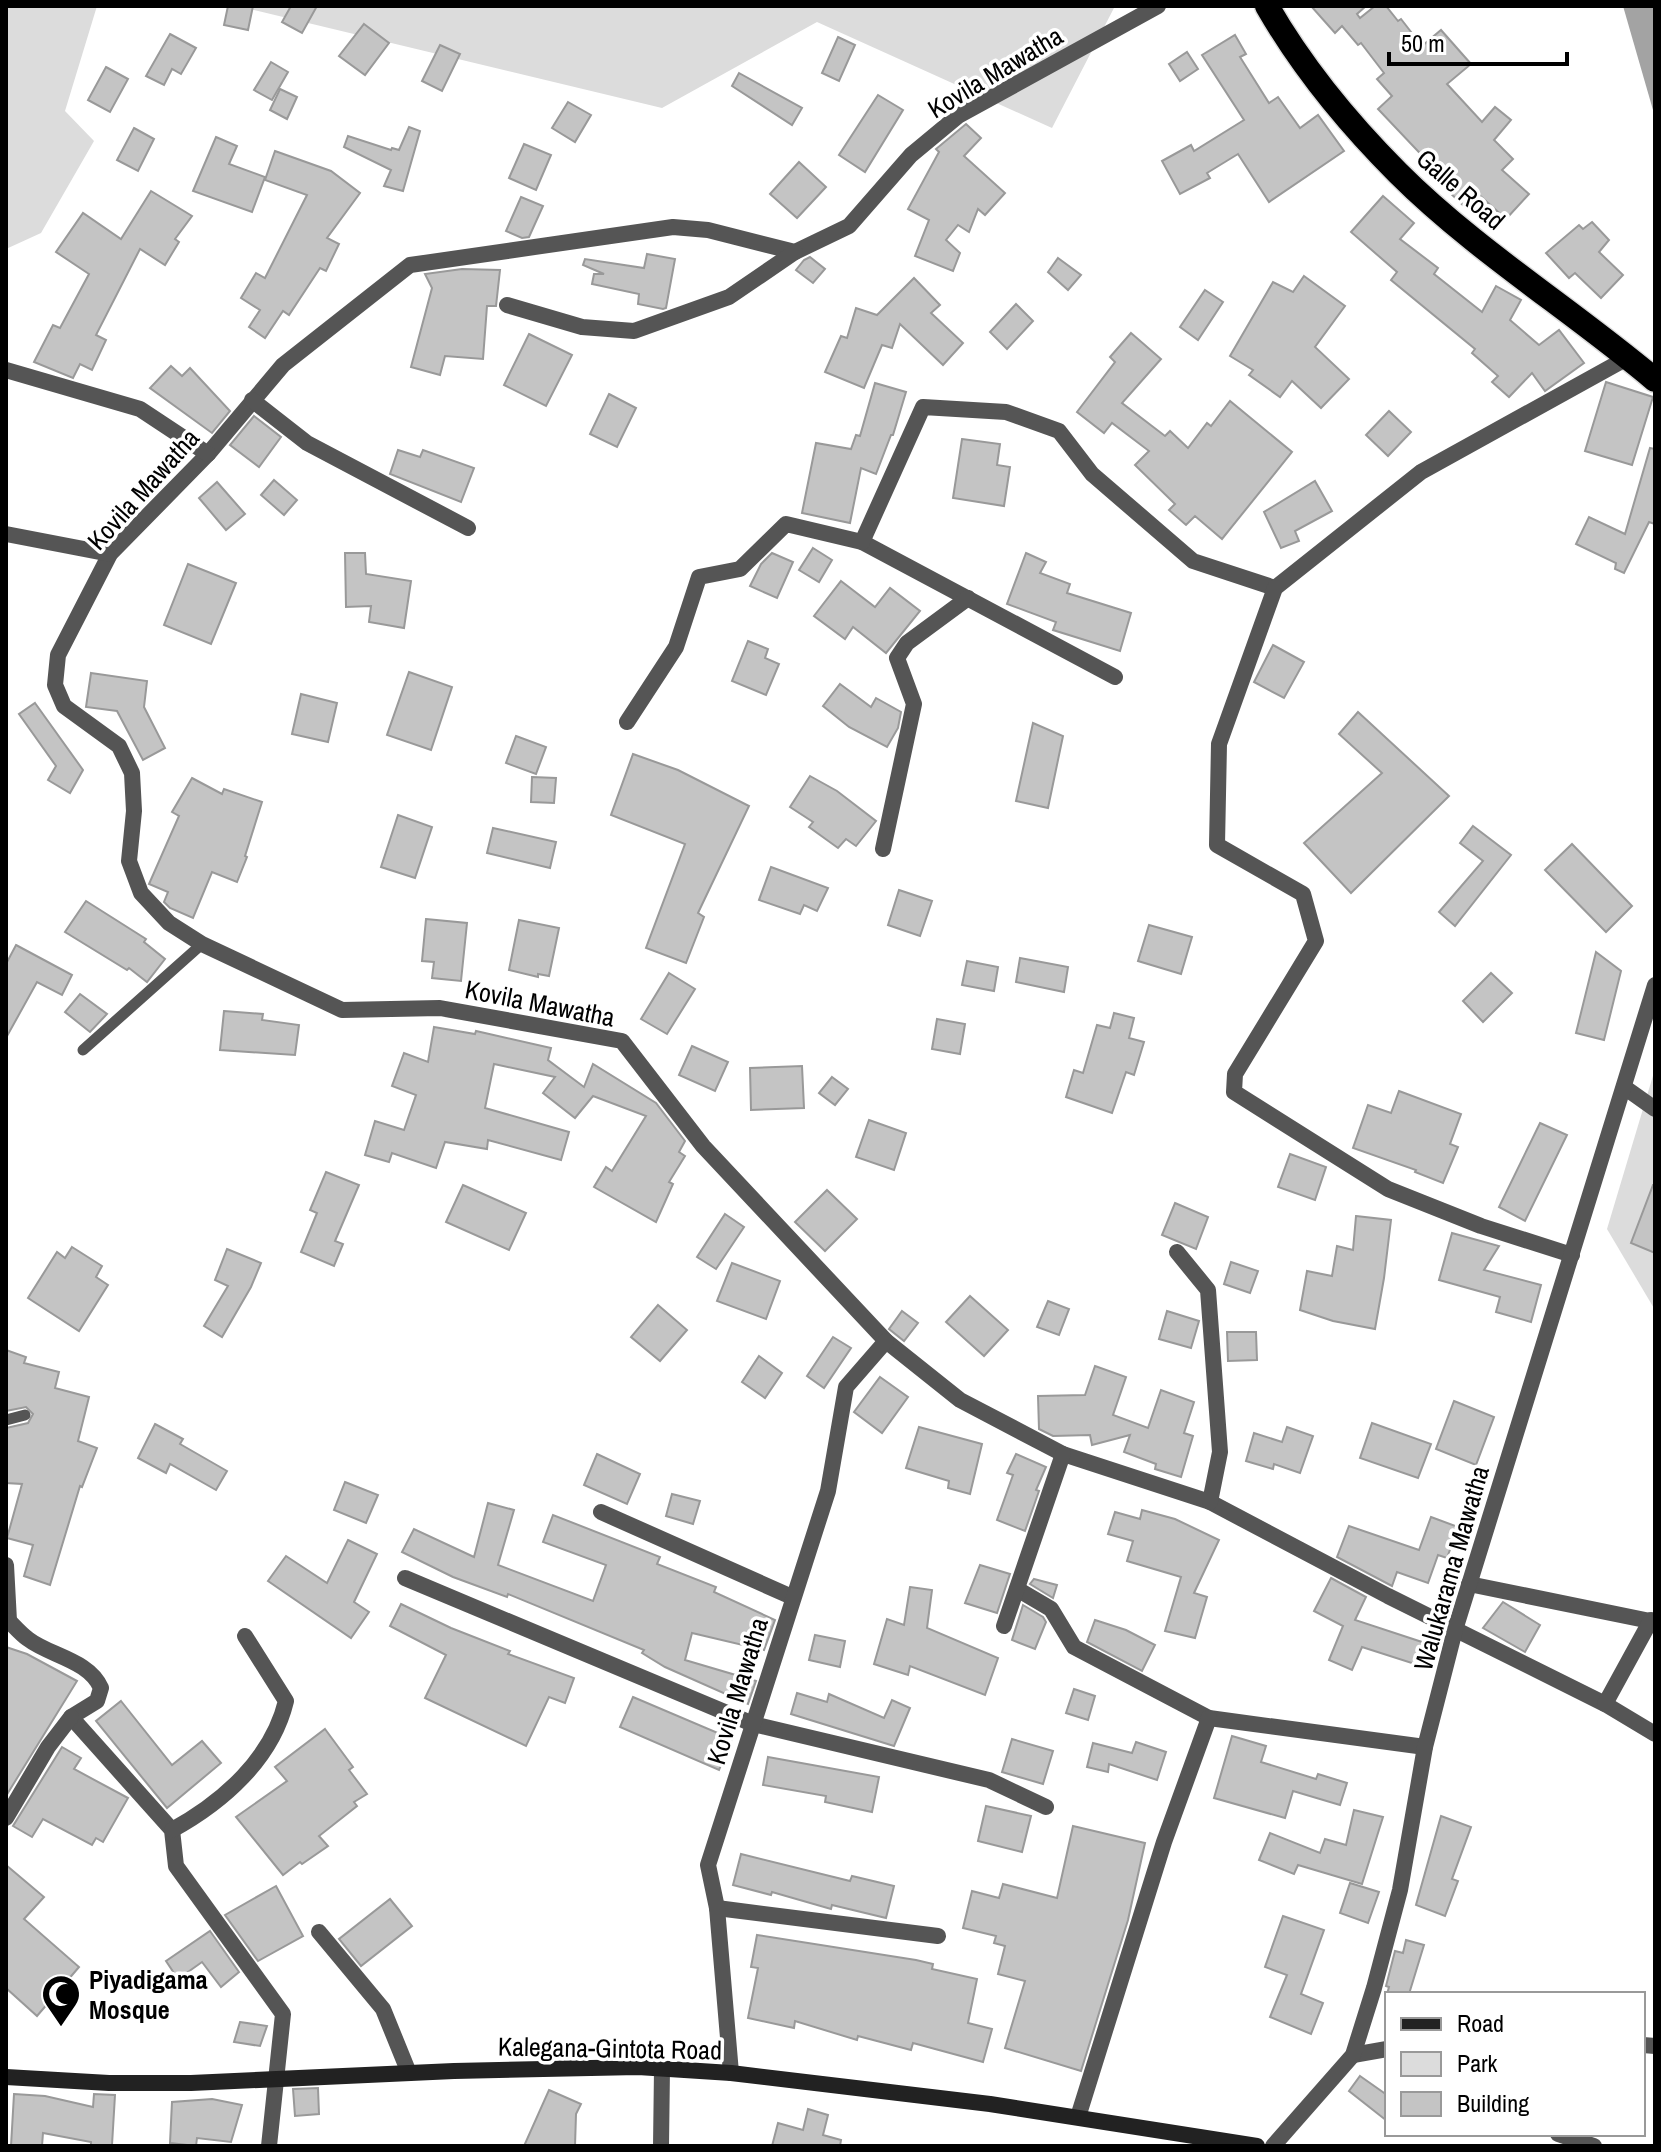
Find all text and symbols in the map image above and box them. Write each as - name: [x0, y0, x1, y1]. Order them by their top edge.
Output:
- scale bar: [1389, 16, 1567, 66]
- street label: Kovila Mawatha: [921, 18, 1069, 126]
- text: 50 m: [1401, 27, 1445, 59]
- street label: Galle Road: [1409, 141, 1513, 237]
- street label: Kovila Mawatha: [79, 421, 207, 557]
- street label: Kovila Mawatha: [462, 971, 618, 1035]
- street label: Walukarama Mawatha: [1405, 1461, 1497, 1674]
- street label: Kovila Mawatha: [698, 1613, 776, 1769]
- place label: Piyadigama Mosque: [89, 1962, 208, 2027]
- mosque icon: Piyadigama Mosque: [40, 1973, 82, 2028]
- legend: [1385, 1992, 1645, 2136]
- text: Road: [1457, 2007, 1504, 2039]
- street label: Kalegana-Gintota Road: [498, 2029, 722, 2067]
- text: Park: [1457, 2047, 1498, 2079]
- text: Building: [1457, 2087, 1529, 2119]

